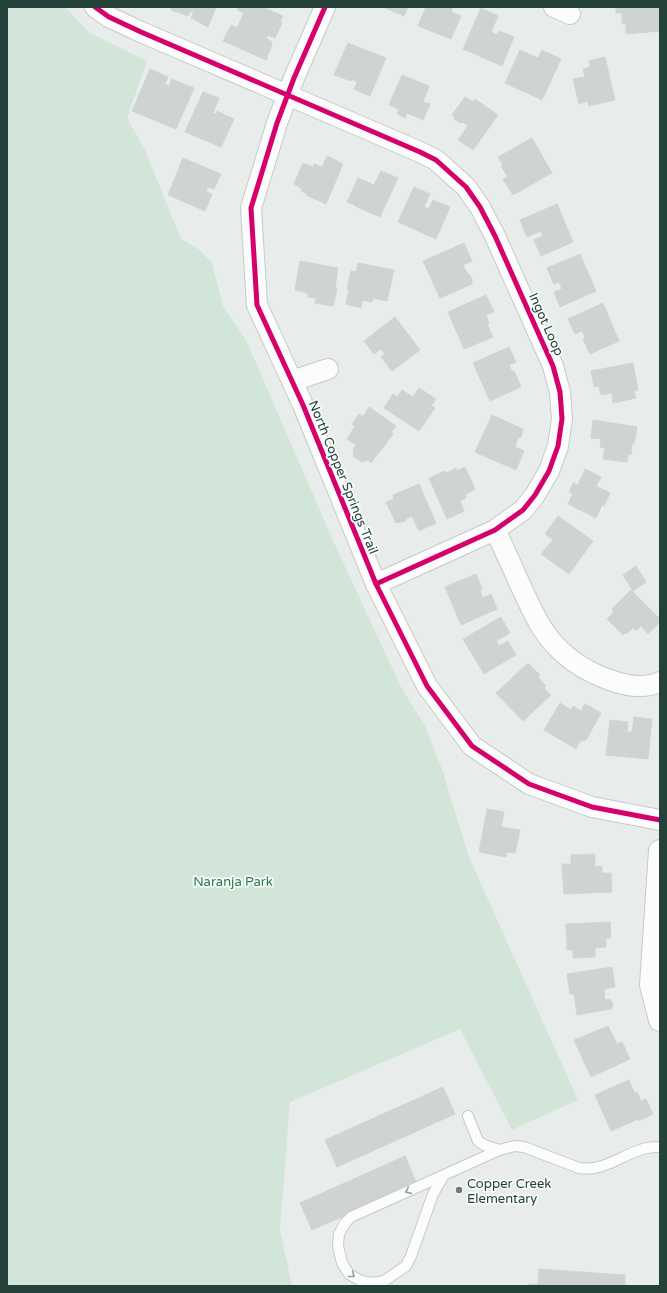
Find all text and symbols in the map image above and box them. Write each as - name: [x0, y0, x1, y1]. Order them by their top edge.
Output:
- street label: Ingot Loop: [525, 290, 567, 358]
- street label: North Copper Springs Trail: [305, 398, 381, 557]
- park label: Naranja Park: [193, 874, 273, 890]
- place label: Copper Creek Elementary: [467, 1176, 551, 1207]
- marker: Copper Creek Elementary: [454, 1185, 464, 1195]
- one-way arrow: [405, 1186, 413, 1194]
- one-way arrow: [347, 1270, 355, 1277]

